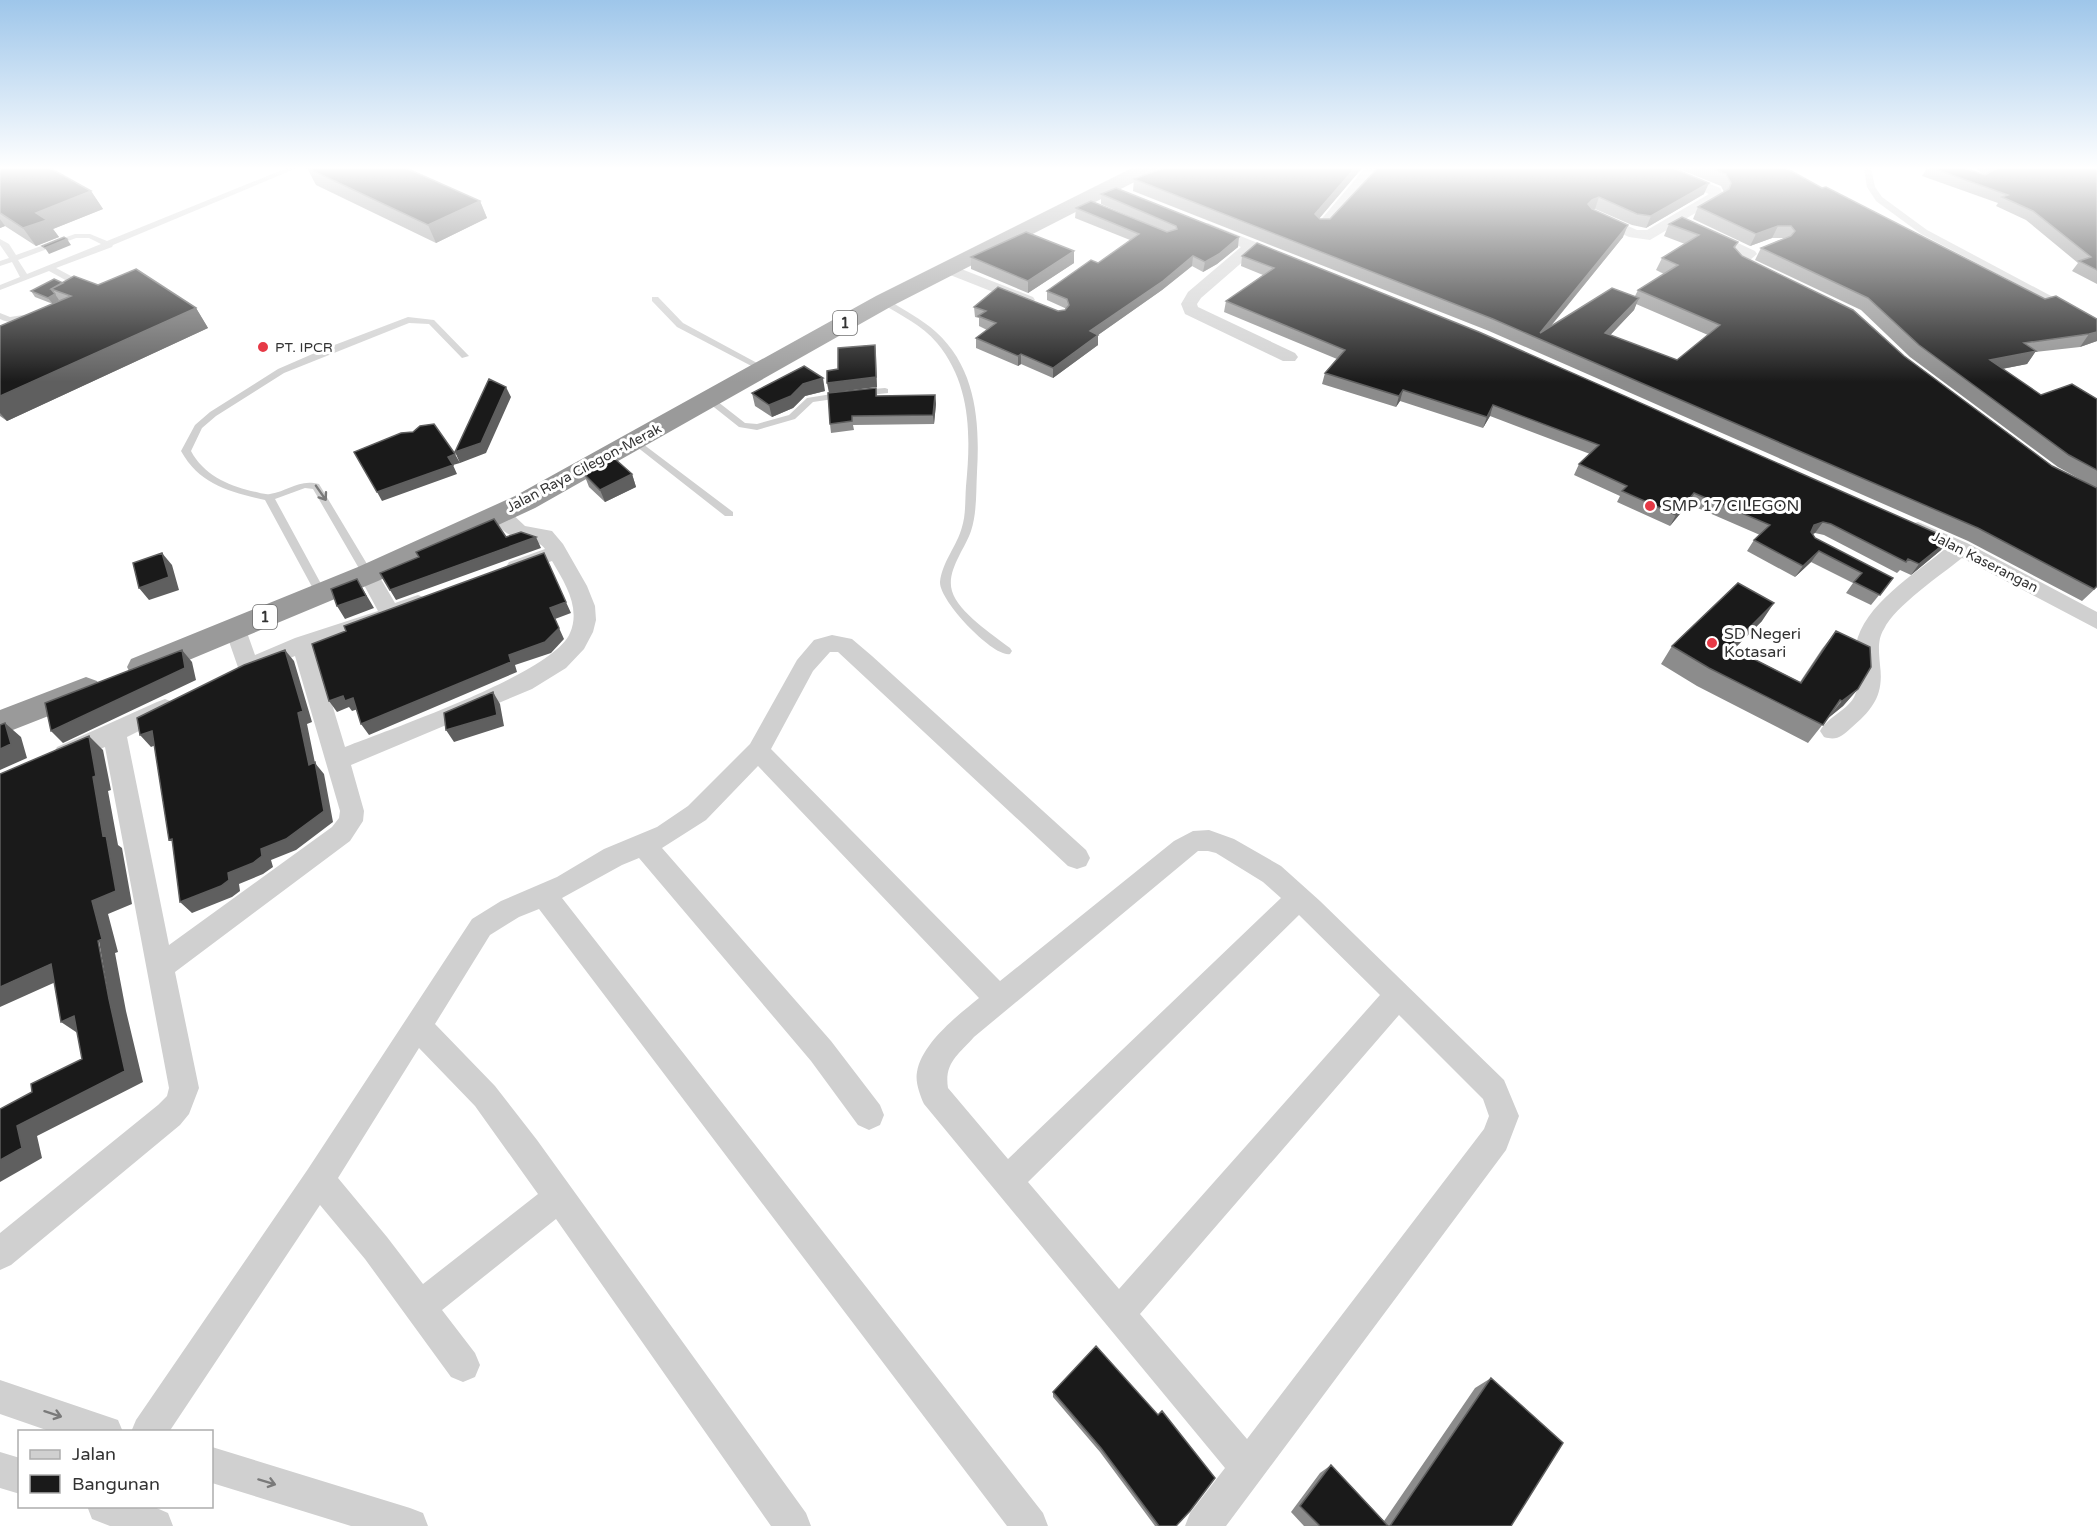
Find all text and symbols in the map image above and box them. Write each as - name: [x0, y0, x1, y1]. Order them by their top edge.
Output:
- road number: 1: [833, 311, 857, 335]
- place label: PT. IPCR: [275, 339, 333, 356]
- marker: PT. IPCR: [256, 340, 270, 354]
- street label: Jalan Raya Cilegon-Merak: [504, 420, 665, 516]
- one-way arrow: [315, 485, 327, 501]
- place label: SMP 17 CILEGON: [1662, 496, 1799, 516]
- marker: SMP 17 CILEGON: [1643, 499, 1657, 513]
- street label: Jalan Kaserangan: [1929, 528, 2041, 596]
- road number: 1: [253, 605, 277, 629]
- place label: SD Negeri Kotasari: [1724, 624, 1801, 662]
- marker: SD Negeri Kotasari: [1705, 636, 1719, 650]
- one-way arrow: [43, 1409, 62, 1420]
- legend: [18, 1430, 213, 1508]
- text: Jalan: [72, 1443, 116, 1465]
- text: Bangunan: [72, 1473, 160, 1495]
- one-way arrow: [257, 1477, 276, 1488]

